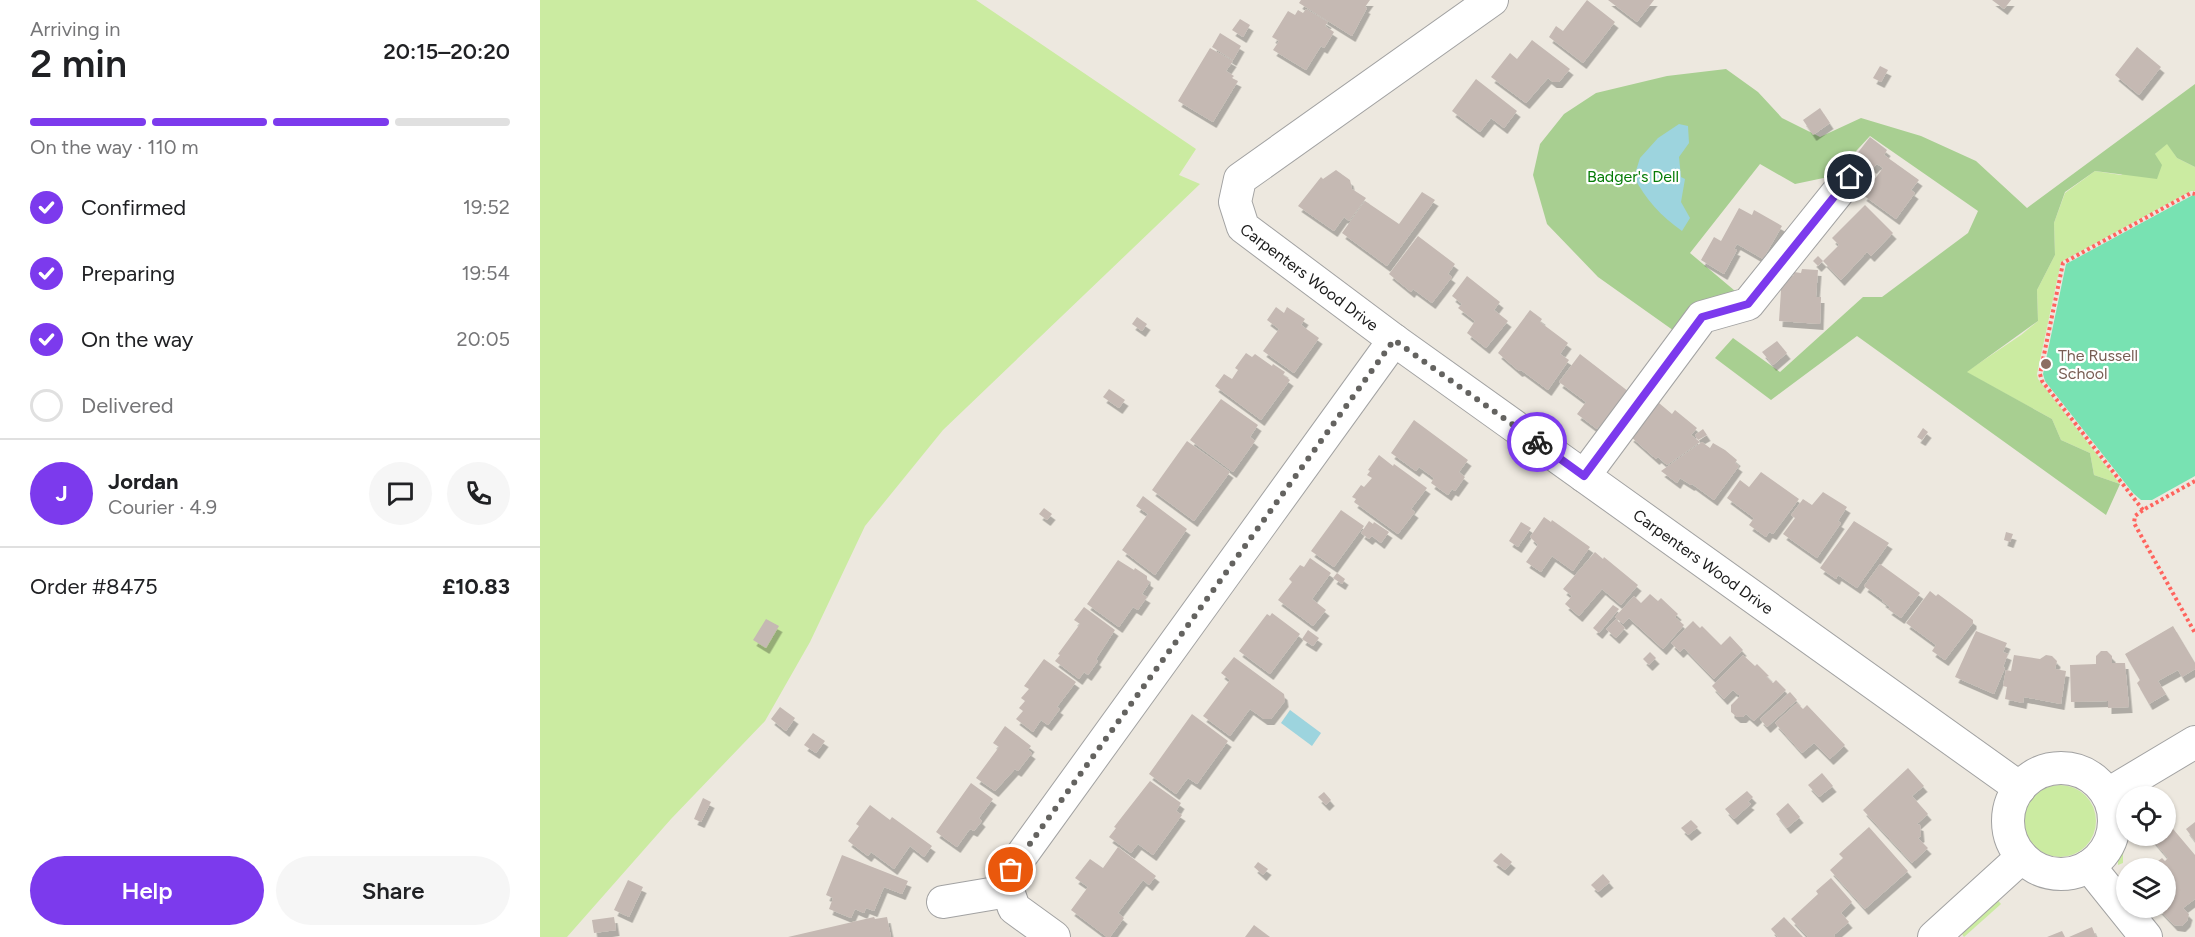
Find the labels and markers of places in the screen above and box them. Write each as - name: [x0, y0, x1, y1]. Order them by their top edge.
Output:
- pin: [1824, 151, 1875, 202]
- place label: The Russell School: [2058, 346, 2138, 383]
- marker: The Russell School: [2039, 357, 2053, 371]
- pin: [985, 844, 1036, 895]

